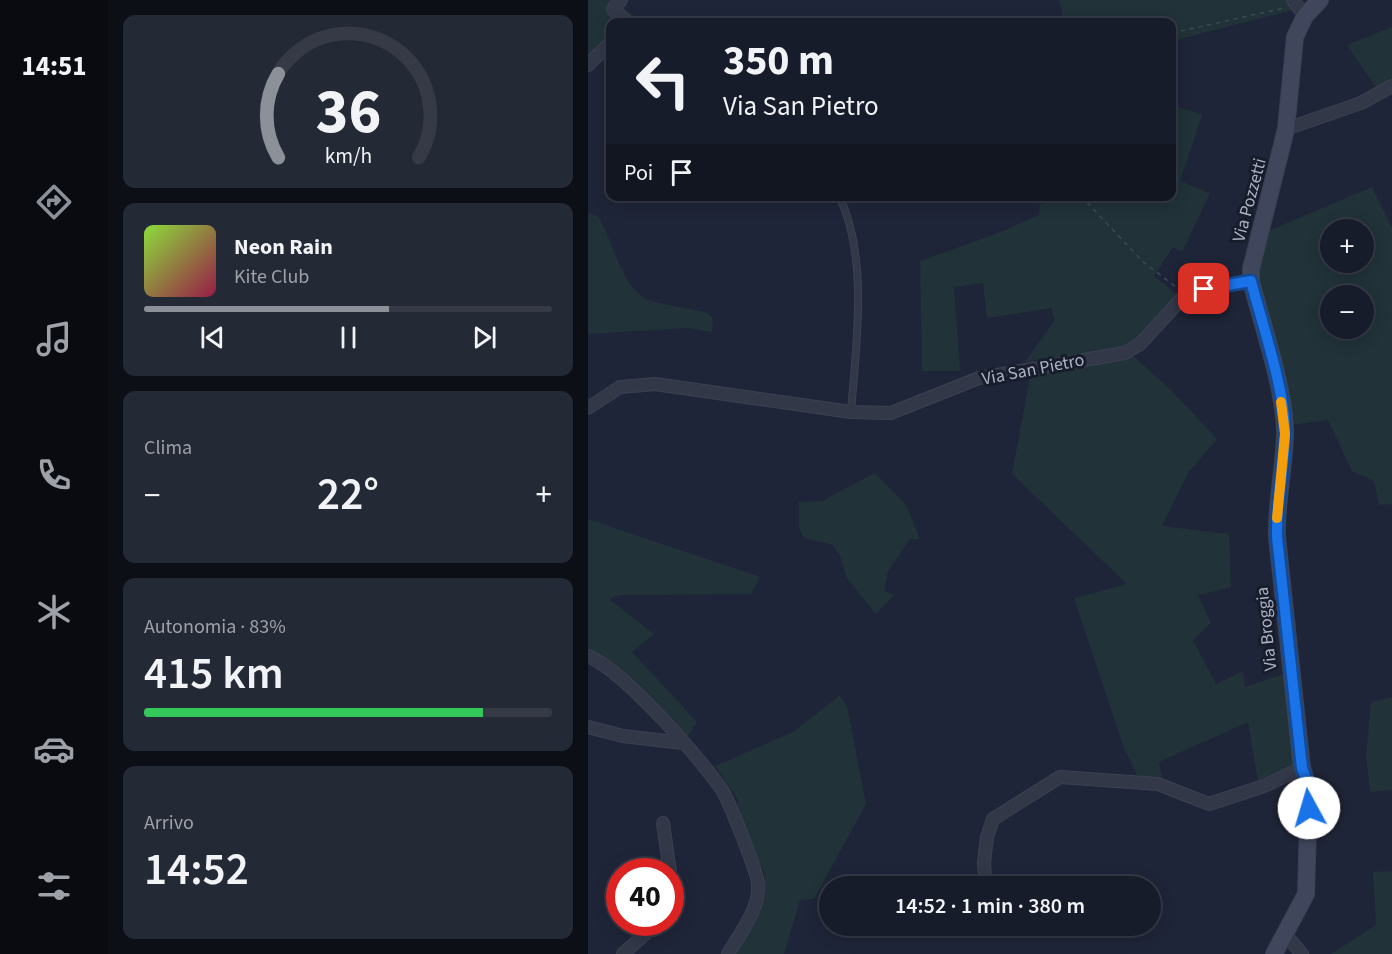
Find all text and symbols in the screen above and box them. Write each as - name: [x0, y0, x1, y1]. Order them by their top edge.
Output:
- text: 350 m: [723, 31, 834, 91]
- icon: left: [624, 42, 702, 120]
- text: 14:51: [21, 47, 87, 86]
- text: 36: [315, 69, 381, 158]
- text: Via San Pietro: [723, 87, 879, 126]
- text: km/h: [324, 142, 372, 173]
- street label: Via Pozzetti: [1226, 155, 1273, 245]
- icon: arrive: [665, 156, 698, 189]
- text: Poi: [624, 157, 653, 189]
- icon: directions: [33, 181, 75, 223]
- map controls: [1320, 219, 1374, 339]
- button: +: [1320, 219, 1374, 273]
- text: Neon Rain: [234, 231, 333, 263]
- text: Kite Club: [234, 263, 309, 291]
- pin: [1178, 263, 1229, 314]
- icon: arrive: [1187, 272, 1220, 305]
- button: −: [1320, 285, 1374, 339]
- icon: music: [33, 318, 75, 360]
- icon: previous: [196, 321, 229, 354]
- icon: pause: [332, 321, 365, 354]
- icon: next: [468, 321, 501, 354]
- street label: Via San Pietro: [980, 347, 1086, 392]
- text: Clima: [144, 434, 192, 462]
- icon: phone: [33, 454, 75, 496]
- text: 22°: [317, 463, 379, 527]
- text: −: [144, 472, 160, 519]
- text: +: [536, 472, 552, 519]
- street label: Via Broggia: [1250, 586, 1283, 672]
- icon: climate: [33, 591, 75, 633]
- text: Autonomia · 83%: [144, 613, 286, 641]
- text: 415 km: [144, 642, 284, 706]
- icon: car: [33, 728, 75, 770]
- position arrow: [1277, 776, 1341, 840]
- text: Arrivo: [144, 809, 194, 837]
- text: 14:52: [144, 838, 249, 902]
- speed limit sign: 40: [606, 858, 684, 936]
- icon: filters: [33, 865, 75, 907]
- text: 14:52 · 1 min · 380 m: [895, 890, 1085, 922]

